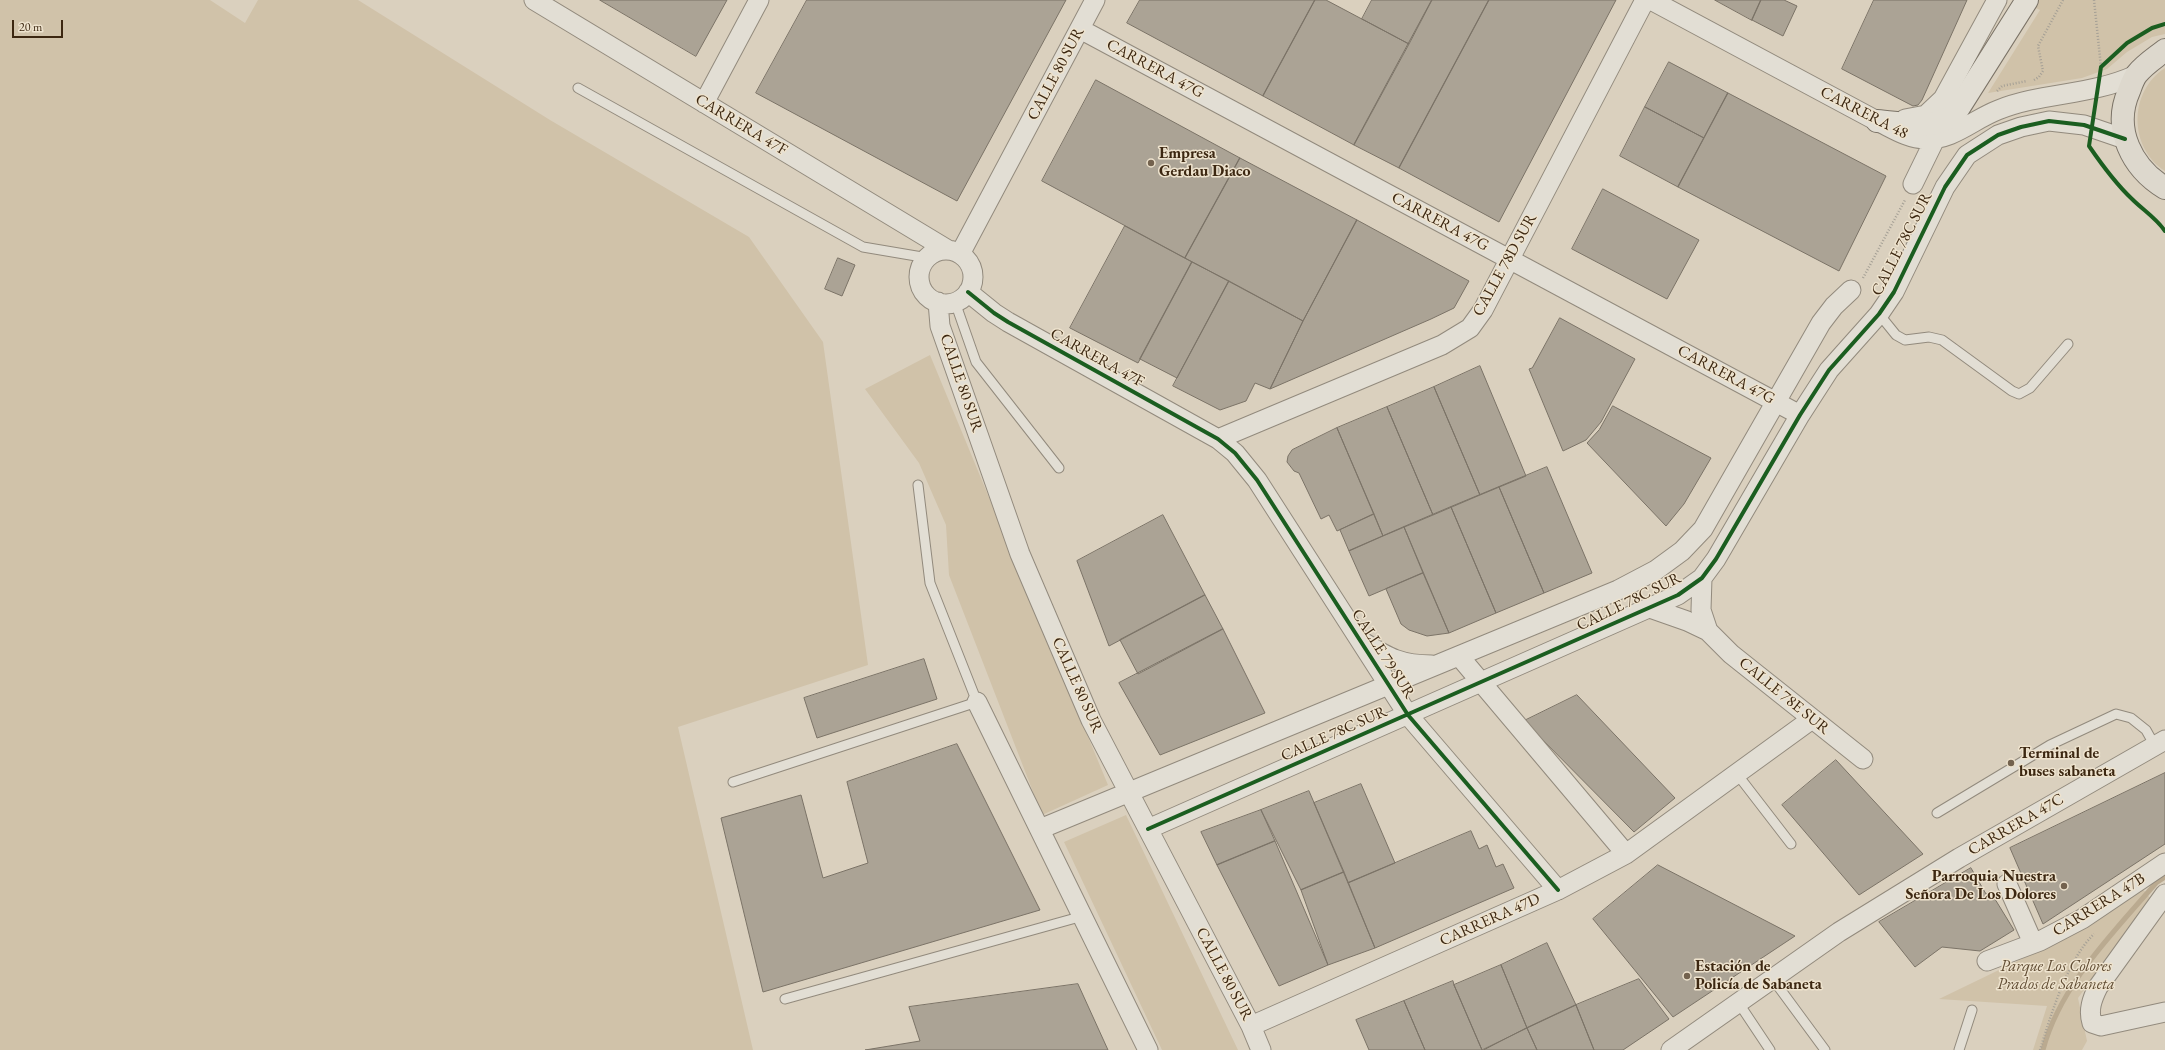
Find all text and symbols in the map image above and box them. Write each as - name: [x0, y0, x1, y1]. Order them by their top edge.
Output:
- scale bar: [14, 12, 65, 38]
- text: 20 m: [19, 19, 42, 35]
- street label: CALLE 80 SUR: [1023, 24, 1089, 124]
- street label: CARRERA 47G: [1103, 35, 1207, 103]
- street label: CARRERA 48: [1817, 83, 1911, 143]
- street label: CARRERA 47F: [691, 90, 791, 160]
- place label: Empresa Gerdau Diaco: [1159, 144, 1251, 182]
- marker: Empresa Gerdau Diaco: [1146, 158, 1156, 168]
- street label: CARRERA 47G: [1388, 188, 1492, 256]
- street label: CALLE 78C SUR: [1868, 189, 1936, 299]
- street label: CALLE 78D SUR: [1469, 210, 1541, 320]
- street label: CARRERA 47F: [1047, 324, 1147, 392]
- street label: CALLE 80 SUR: [935, 331, 987, 435]
- street label: CARRERA 47G: [1674, 341, 1778, 409]
- street label: CALLE 78C SUR: [1574, 568, 1684, 636]
- street label: CALLE 79 SUR: [1347, 606, 1419, 702]
- street label: CALLE 80 SUR: [1047, 634, 1107, 736]
- street label: CALLE 78E SUR: [1735, 653, 1833, 739]
- street label: CALLE 78C SUR: [1278, 702, 1390, 766]
- place label: Terminal de buses sabaneta: [2019, 744, 2116, 782]
- marker: Terminal de buses sabaneta: [2006, 758, 2016, 768]
- street label: CARRERA 47C: [1965, 790, 2067, 860]
- place label: Parroquia Nuestra Señora De Los Dolores: [1905, 867, 2056, 905]
- street label: CARRERA 47B: [2049, 869, 2149, 941]
- marker: Parroquia Nuestra Señora De Los Dolores: [2059, 881, 2069, 891]
- street label: CARRERA 47D: [1437, 889, 1543, 951]
- street label: CALLE 80 SUR: [1191, 924, 1257, 1024]
- place label: Estación de Policía de Sabaneta: [1695, 957, 1822, 995]
- park label: Parque Los Colores Prados de Sabaneta: [1997, 957, 2115, 995]
- marker: Estación de Policía de Sabaneta: [1682, 971, 1692, 981]

